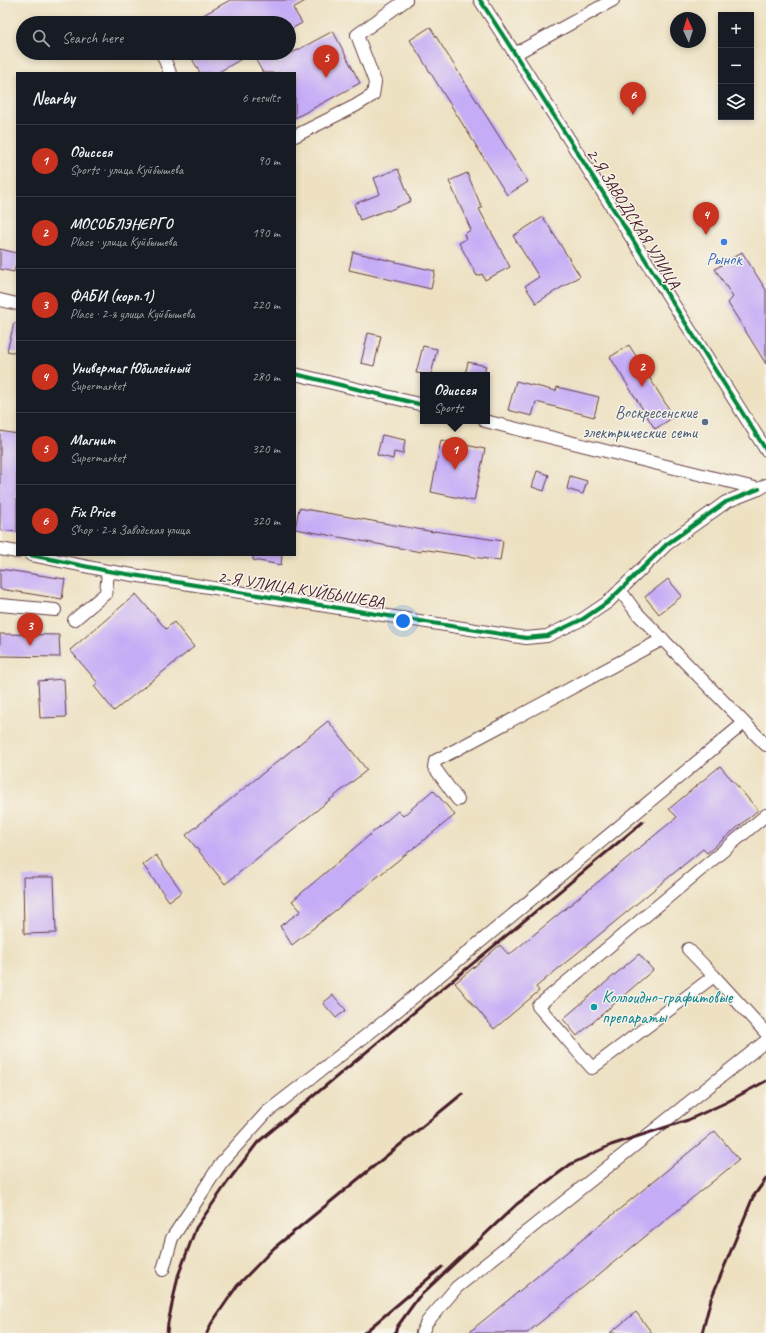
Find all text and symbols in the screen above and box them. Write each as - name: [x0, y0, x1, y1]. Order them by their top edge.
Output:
- north arrow: [670, 12, 706, 48]
- map controls: [718, 12, 754, 120]
- button: +: [718, 12, 754, 48]
- search box: [16, 16, 296, 60]
- icon: search: [30, 27, 52, 49]
- text: Search here: [62, 29, 123, 48]
- pin: 5: [313, 45, 339, 78]
- button: −: [718, 48, 754, 84]
- pin: 6: [620, 82, 646, 115]
- button: layers: [718, 84, 754, 120]
- text: Nearby: [32, 88, 75, 109]
- text: 6 results: [242, 90, 280, 106]
- text: Одиссея: [70, 143, 112, 162]
- street label: 2-Я ЗАВОДСКАЯ УЛИЦА: [582, 144, 686, 293]
- text: 1: [42, 153, 48, 169]
- text: 90 m: [258, 153, 280, 169]
- text: Sports · улица Куйбышева: [70, 162, 183, 178]
- pin: 4: [693, 202, 719, 235]
- text: МОСОБЛЭНЕРГО: [70, 215, 173, 234]
- text: 2: [42, 225, 48, 241]
- text: 190 m: [252, 225, 280, 241]
- text: Place · улица Куйбышева: [70, 234, 177, 250]
- marker: Рынок: [719, 237, 729, 247]
- place label: Рынок: [706, 249, 743, 270]
- text: ФАБИ (корп.1): [70, 287, 154, 306]
- text: 3: [42, 297, 48, 313]
- text: 220 m: [252, 297, 280, 313]
- text: Place · 2-я улица Куйбышева: [70, 306, 195, 322]
- pin: 2: [629, 354, 655, 387]
- text: Универмаг Юбилейный: [70, 359, 190, 378]
- text: 4: [42, 369, 48, 385]
- text: 280 m: [252, 369, 280, 385]
- popup: [420, 372, 490, 424]
- text: Supermarket: [70, 378, 125, 394]
- text: Одиссея: [434, 381, 476, 400]
- text: Sports: [434, 400, 463, 416]
- place label: Воскресенские электрические сети: [583, 402, 699, 443]
- marker: Воскресенские электрические сети: [700, 417, 710, 427]
- text: Магнит: [70, 431, 115, 450]
- pin: 1: [442, 437, 468, 470]
- text: 5: [42, 441, 48, 457]
- text: 320 m: [252, 441, 280, 457]
- text: Supermarket: [70, 450, 125, 466]
- text: Fix Price: [70, 503, 115, 522]
- text: 6: [42, 513, 48, 529]
- text: 320 m: [252, 513, 280, 529]
- text: Shop · 2-я Заводская улица: [70, 522, 190, 538]
- street label: 2-Я УЛИЦА КУЙБЫШЕВА: [216, 566, 386, 613]
- your location: [393, 611, 413, 631]
- pin: 3: [17, 613, 43, 646]
- place label: Коллоидно-графитовые препараты: [602, 987, 734, 1028]
- marker: Коллоидно-графитовые препараты: [589, 1002, 599, 1012]

